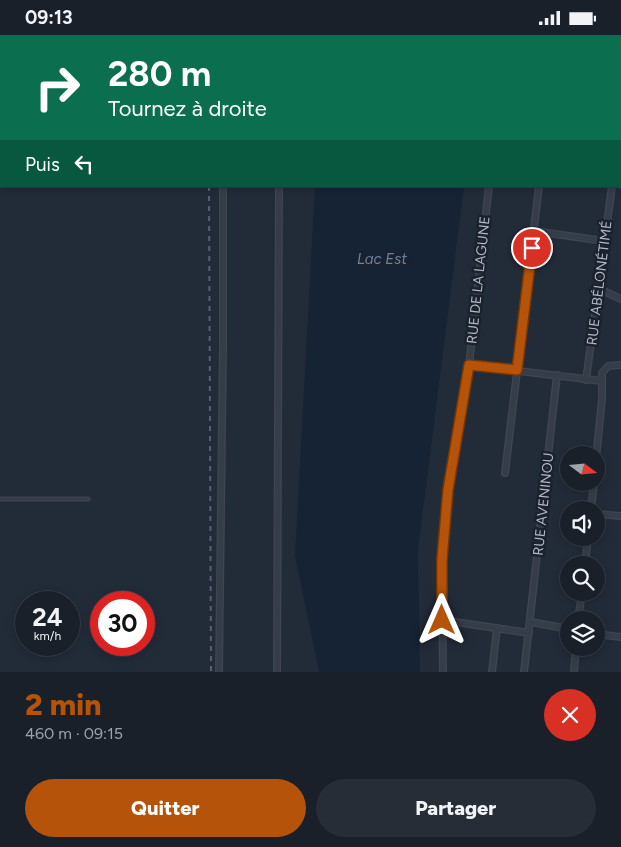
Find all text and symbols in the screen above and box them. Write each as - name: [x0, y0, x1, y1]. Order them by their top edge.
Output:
- text: 09:13: [25, 6, 73, 29]
- text: 280 m: [108, 53, 211, 95]
- icon: right: [25, 55, 90, 120]
- text: Tournez à droite: [108, 95, 267, 122]
- icon: left: [70, 150, 98, 178]
- text: Puis: [25, 153, 60, 176]
- street label: RUE DE LA LAGUNE: [463, 215, 494, 345]
- street label: RUE ABÉLONÉTIMÉ: [583, 220, 616, 346]
- pin: [511, 227, 553, 269]
- icon: arrive: [518, 234, 546, 262]
- water label: Lac Est: [357, 250, 407, 268]
- north arrow: [560, 446, 605, 491]
- map controls: [560, 446, 605, 656]
- street label: RUE AVENINOU: [530, 452, 557, 556]
- button: sound: [560, 501, 605, 546]
- button: search: [560, 556, 605, 601]
- speed limit sign: 30: [90, 591, 155, 656]
- position arrow: [415, 593, 467, 645]
- text: 24: [32, 602, 63, 632]
- button: layers: [560, 611, 605, 656]
- text: km/h: [34, 629, 61, 643]
- text: 2 min: [25, 686, 102, 723]
- button: close: [544, 689, 596, 741]
- text: 460 m · 09:15: [25, 724, 123, 743]
- button: Quitter: [25, 779, 306, 837]
- button: Partager: [316, 779, 596, 837]

